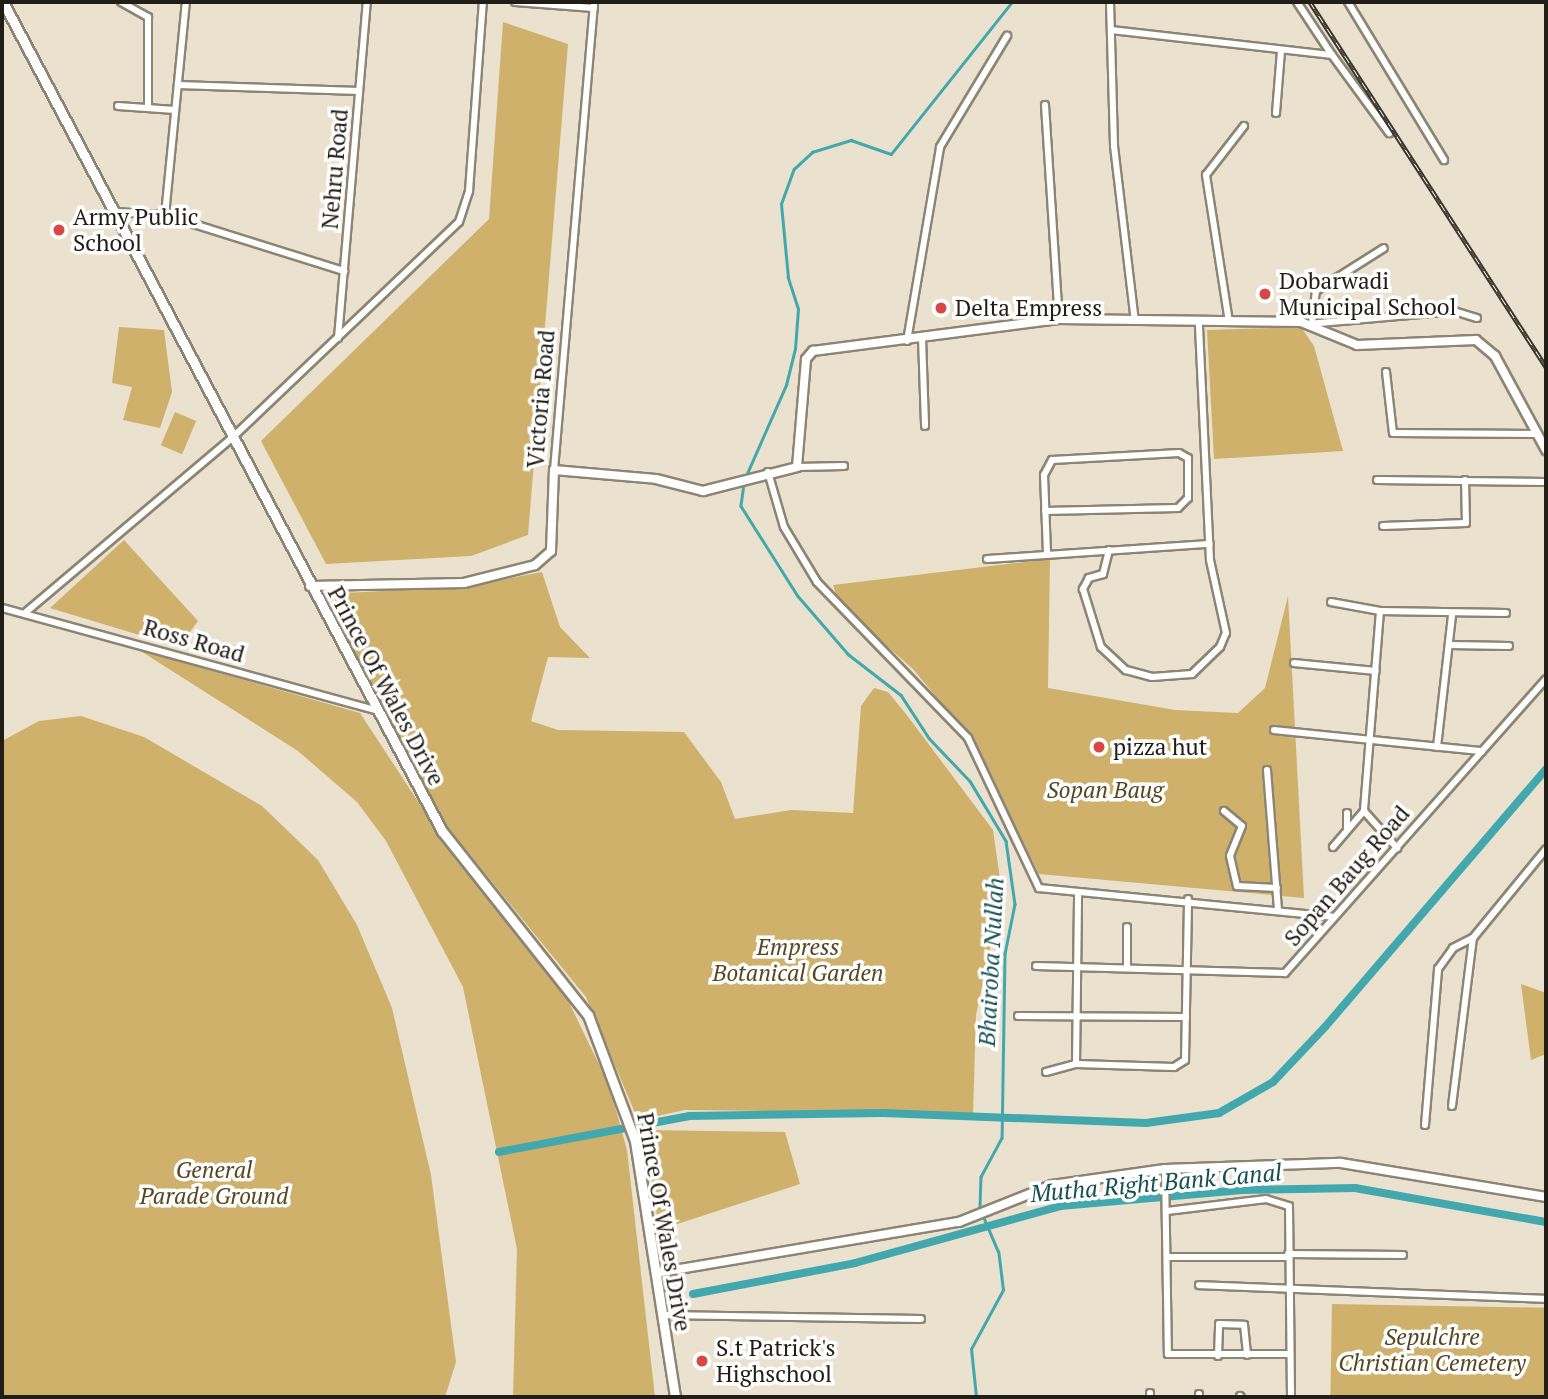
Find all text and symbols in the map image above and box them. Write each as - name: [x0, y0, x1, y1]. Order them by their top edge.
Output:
- street label: Nehru Road: [316, 108, 354, 230]
- place label: Army Public School: [73, 203, 199, 257]
- marker: Army Public School: [51, 222, 67, 238]
- place label: Dobarwadi Municipal School: [1279, 267, 1456, 321]
- marker: Dobarwadi Municipal School: [1257, 286, 1273, 302]
- place label: Delta Empress: [955, 294, 1102, 322]
- marker: Delta Empress: [933, 300, 949, 316]
- street label: Victoria Road: [521, 329, 561, 469]
- street label: Prince Of Wales Drive: [322, 582, 450, 790]
- street label: Ross Road: [140, 613, 248, 669]
- place label: pizza hut: [1113, 733, 1207, 761]
- marker: pizza hut: [1091, 739, 1107, 755]
- park label: Sopan Baug: [1047, 776, 1163, 804]
- street label: Sopan Baug Road: [1279, 800, 1415, 952]
- water label: Bhairoba Nullah: [972, 877, 1010, 1047]
- park label: Empress Botanical Garden: [712, 933, 884, 987]
- street label: Prince Of Wales Drive: [631, 1111, 697, 1333]
- park label: General Parade Ground: [140, 1156, 288, 1210]
- water label: Mutha Right Bank Canal: [1029, 1158, 1283, 1208]
- park label: Sepulchre Christian Cemetery: [1338, 1323, 1526, 1377]
- place label: S.t Patrick's Highschool: [716, 1334, 835, 1388]
- marker: S.t Patrick's Highschool: [694, 1353, 710, 1369]

